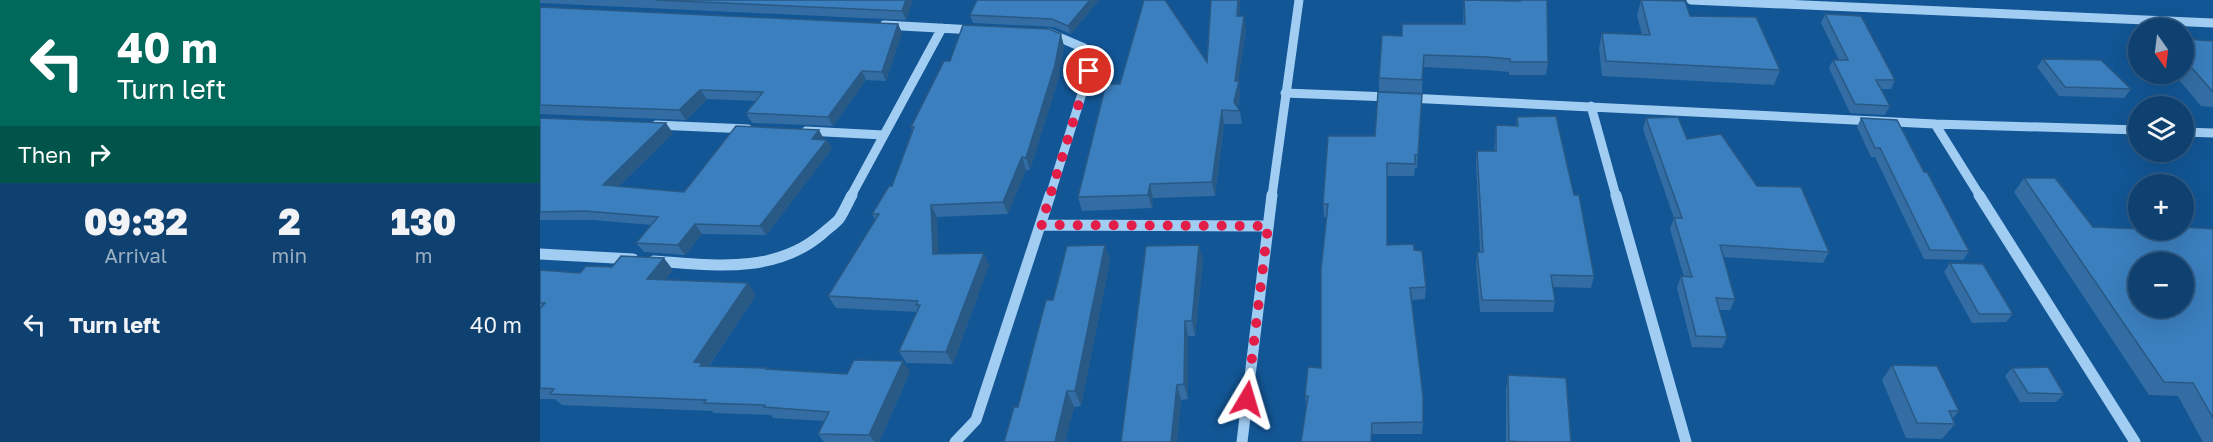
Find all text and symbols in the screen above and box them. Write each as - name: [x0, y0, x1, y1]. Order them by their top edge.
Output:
- north arrow: [2128, 18, 2194, 84]
- map controls: [2128, 18, 2194, 318]
- text: 40 m: [117, 22, 218, 72]
- icon: left: [18, 24, 96, 102]
- pin: [1063, 45, 1114, 96]
- icon: arrive: [1072, 54, 1105, 87]
- text: Turn left: [117, 73, 226, 105]
- button: layers: [2128, 96, 2194, 162]
- icon: right: [83, 138, 116, 171]
- text: Then: [18, 141, 71, 168]
- button: +: [2128, 174, 2194, 240]
- text: 09:32: [84, 200, 188, 243]
- text: 2: [278, 200, 300, 243]
- text: 130: [391, 200, 456, 243]
- text: Arrival: [104, 243, 167, 267]
- text: min: [272, 243, 307, 267]
- text: m: [415, 243, 432, 267]
- button: −: [2128, 252, 2194, 318]
- icon: left: [18, 308, 51, 341]
- text: Turn left: [69, 311, 160, 338]
- text: 40 m: [470, 311, 522, 338]
- position arrow: [1215, 367, 1279, 431]

